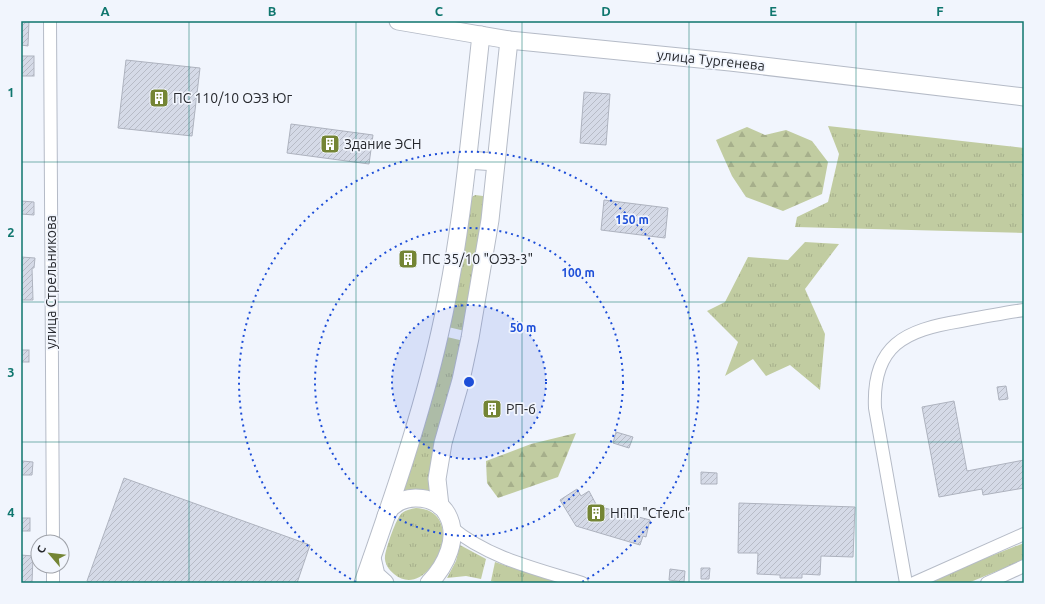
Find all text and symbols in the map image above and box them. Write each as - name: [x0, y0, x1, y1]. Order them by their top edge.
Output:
- text: A: [100, 4, 110, 18]
- text: B: [268, 4, 277, 18]
- text: C: [435, 4, 444, 18]
- text: D: [601, 4, 611, 18]
- text: E: [769, 4, 777, 18]
- text: F: [936, 4, 944, 18]
- street label: улица Тургенева: [656, 46, 766, 74]
- text: 1: [7, 85, 15, 99]
- building icon: ПС 110/10 ОЭЗ Юг: [148, 87, 170, 109]
- place label: ПС 110/10 ОЭЗ Юг: [173, 90, 293, 106]
- building icon: Здание ЭСН: [319, 133, 341, 155]
- place label: Здание ЭСН: [344, 136, 422, 152]
- text: 150 m: [615, 213, 649, 226]
- street label: улица Стрельникова: [43, 215, 59, 349]
- text: 2: [7, 225, 15, 239]
- building icon: ПС 35/10 "ОЭЗ-3": [397, 248, 419, 270]
- place label: ПС 35/10 "ОЭЗ-3": [422, 251, 533, 267]
- text: 100 m: [561, 266, 595, 279]
- text: 50 m: [510, 321, 536, 334]
- text: 3: [7, 365, 15, 379]
- centre of rings: [462, 375, 476, 389]
- building icon: РП-6: [481, 398, 503, 420]
- place label: РП-6: [506, 401, 536, 417]
- building icon: НПП "Стелс": [585, 502, 607, 524]
- text: 4: [7, 505, 15, 519]
- place label: НПП "Стелс": [610, 505, 690, 521]
- north arrow: [30, 534, 70, 574]
- text: С: [34, 543, 48, 555]

